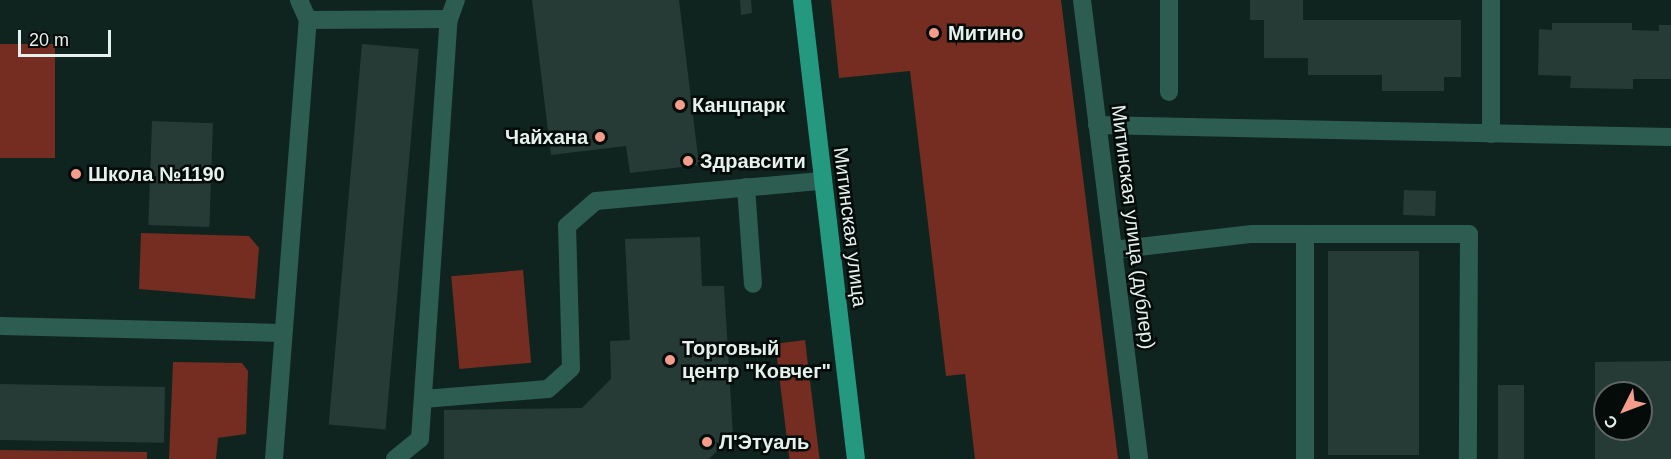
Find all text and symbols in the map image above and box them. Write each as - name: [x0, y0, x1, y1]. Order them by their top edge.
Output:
- scale bar: [21, 18, 114, 56]
- place label: Митино: [948, 21, 1023, 45]
- marker: Митино: [925, 24, 943, 42]
- text: 20 m: [29, 30, 69, 50]
- place label: Канцпарк: [692, 93, 785, 117]
- marker: Канцпарк: [673, 98, 687, 112]
- street label: Митинская улица (дублер): [1106, 103, 1160, 351]
- place label: Чайхана: [505, 125, 588, 149]
- marker: Чайхана: [593, 130, 607, 144]
- street label: Митинская улица: [828, 146, 872, 308]
- place label: Здравсити: [700, 149, 806, 173]
- marker: Здравсити: [681, 154, 695, 168]
- place label: Школа №1190: [88, 162, 225, 186]
- marker: Школа №1190: [69, 167, 83, 181]
- place label: Торговый центр "Ковчег": [682, 336, 831, 383]
- marker: Торговый центр "Ковчег": [663, 353, 677, 367]
- north arrow: [1593, 381, 1653, 441]
- text: С: [1601, 412, 1621, 432]
- place label: Л'Этуаль: [719, 430, 809, 454]
- marker: Л'Этуаль: [700, 435, 714, 449]

